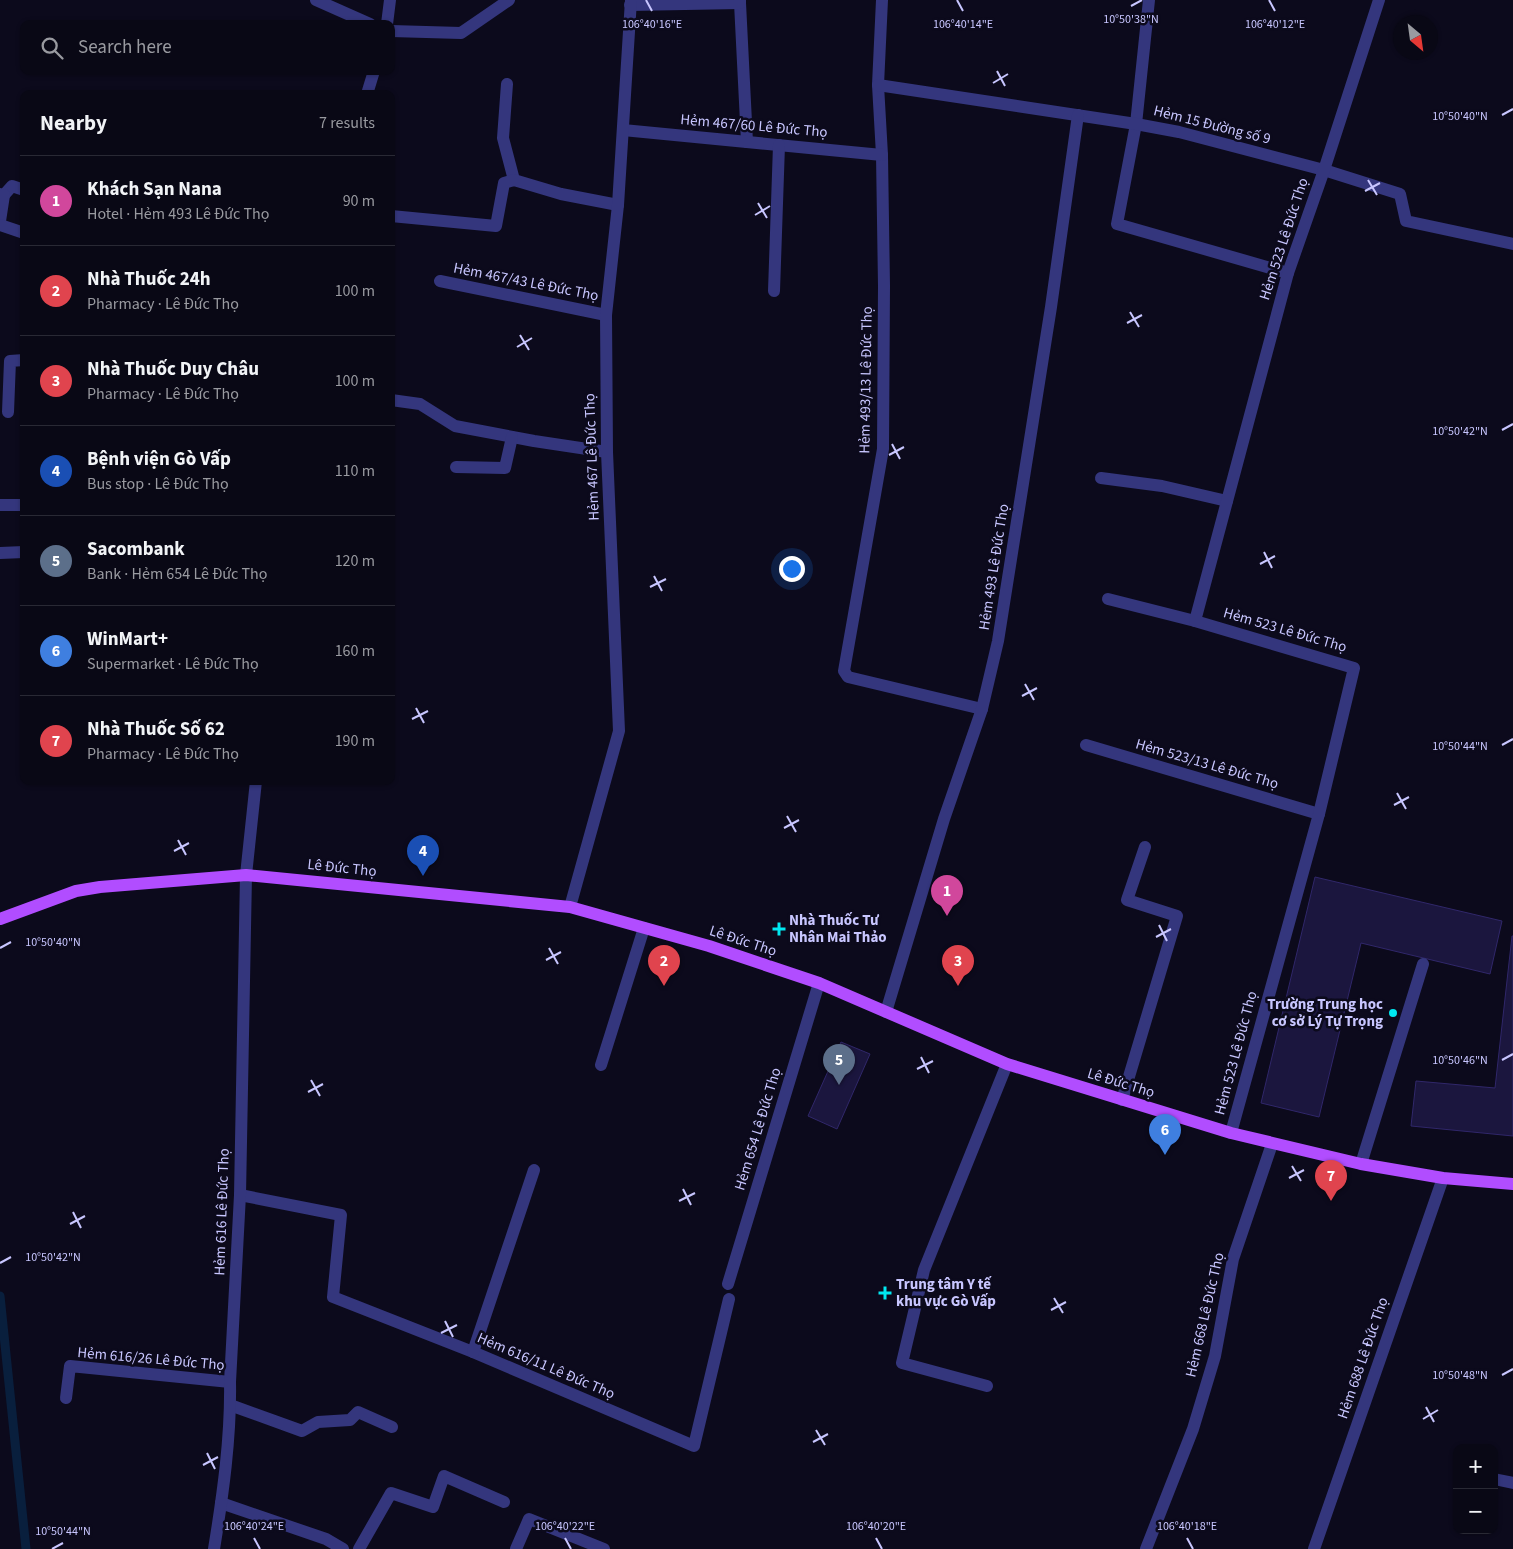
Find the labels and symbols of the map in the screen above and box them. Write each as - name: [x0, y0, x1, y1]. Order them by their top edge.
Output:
- text: 10°50'38"N: [1103, 11, 1159, 28]
- north arrow: [1393, 15, 1438, 60]
- text: 106°40'16"E: [622, 16, 682, 33]
- text: 106°40'14"E: [933, 16, 993, 33]
- text: 106°40'12"E: [1245, 16, 1305, 33]
- street label: Hẻm 15 Đường số 9: [1151, 100, 1273, 150]
- text: 10°50'40"N: [1432, 108, 1488, 125]
- street label: Hẻm 467/60 Lê Đức Thọ: [680, 109, 828, 143]
- street label: Hẻm 523 Lê Đức Thọ: [1254, 175, 1314, 303]
- street label: Hẻm 467/43 Lê Đức Thọ: [452, 258, 600, 306]
- street label: Hẻm 493/13 Lê Đức Thọ: [854, 306, 878, 454]
- street label: Hẻm 467 Lê Đức Thọ: [579, 393, 605, 521]
- text: 10°50'42"N: [1432, 423, 1488, 440]
- street label: Hẻm 493 Lê Đức Thọ: [974, 502, 1014, 632]
- your location: [779, 556, 805, 582]
- street label: Hẻm 523 Lê Đức Thọ: [1221, 602, 1349, 658]
- street label: Hẻm 523/13 Lê Đức Thọ: [1133, 734, 1281, 794]
- text: 10°50'44"N: [1432, 738, 1488, 755]
- pin: 4: [407, 835, 439, 876]
- street label: Lê Đức Thọ: [306, 854, 378, 882]
- pin: 1: [931, 875, 963, 916]
- place label: Nhà Thuốc Tư Nhân Mai Thảo: [789, 910, 887, 948]
- street label: Lê Đức Thọ: [707, 920, 779, 962]
- marker: Nhà Thuốc Tư Nhân Mai Thảo: [773, 923, 785, 935]
- text: 10°50'40"N: [25, 934, 81, 951]
- pin: 2: [648, 945, 680, 986]
- pin: 3: [942, 945, 974, 986]
- street label: Hẻm 523 Lê Đức Thọ: [1209, 989, 1263, 1117]
- place label: Trường Trung học cơ sở Lý Tự Trọng: [1267, 994, 1383, 1032]
- marker: Trường Trung học cơ sở Lý Tự Trọng: [1387, 1007, 1399, 1019]
- pin: 5: [823, 1044, 855, 1085]
- text: 10°50'46"N: [1432, 1052, 1488, 1069]
- street label: Lê Đức Thọ: [1085, 1063, 1157, 1103]
- street label: Hẻm 654 Lê Đức Thọ: [729, 1065, 787, 1193]
- pin: 6: [1149, 1114, 1181, 1155]
- street label: Hẻm 616 Lê Đức Thọ: [209, 1148, 235, 1276]
- pin: 7: [1315, 1160, 1347, 1201]
- text: 10°50'42"N: [25, 1249, 81, 1266]
- street label: Hẻm 668 Lê Đức Thọ: [1180, 1251, 1230, 1379]
- place label: Trung tâm Y tế khu vực Gò Vấp: [896, 1274, 996, 1312]
- marker: Trung tâm Y tế khu vực Gò Vấp: [878, 1286, 892, 1300]
- street label: Hẻm 688 Lê Đức Thọ: [1332, 1294, 1394, 1422]
- street label: Hẻm 616/11 Lê Đức Thọ: [474, 1327, 618, 1405]
- street label: Hẻm 616/26 Lê Đức Thọ: [77, 1342, 225, 1376]
- text: 10°50'48"N: [1432, 1367, 1488, 1384]
- text: 106°40'24"E: [224, 1518, 284, 1535]
- text: 106°40'22"E: [535, 1518, 595, 1535]
- text: 106°40'20"E: [846, 1518, 906, 1535]
- text: 106°40'18"E: [1157, 1518, 1217, 1535]
- text: 10°50'44"N: [35, 1523, 91, 1540]

